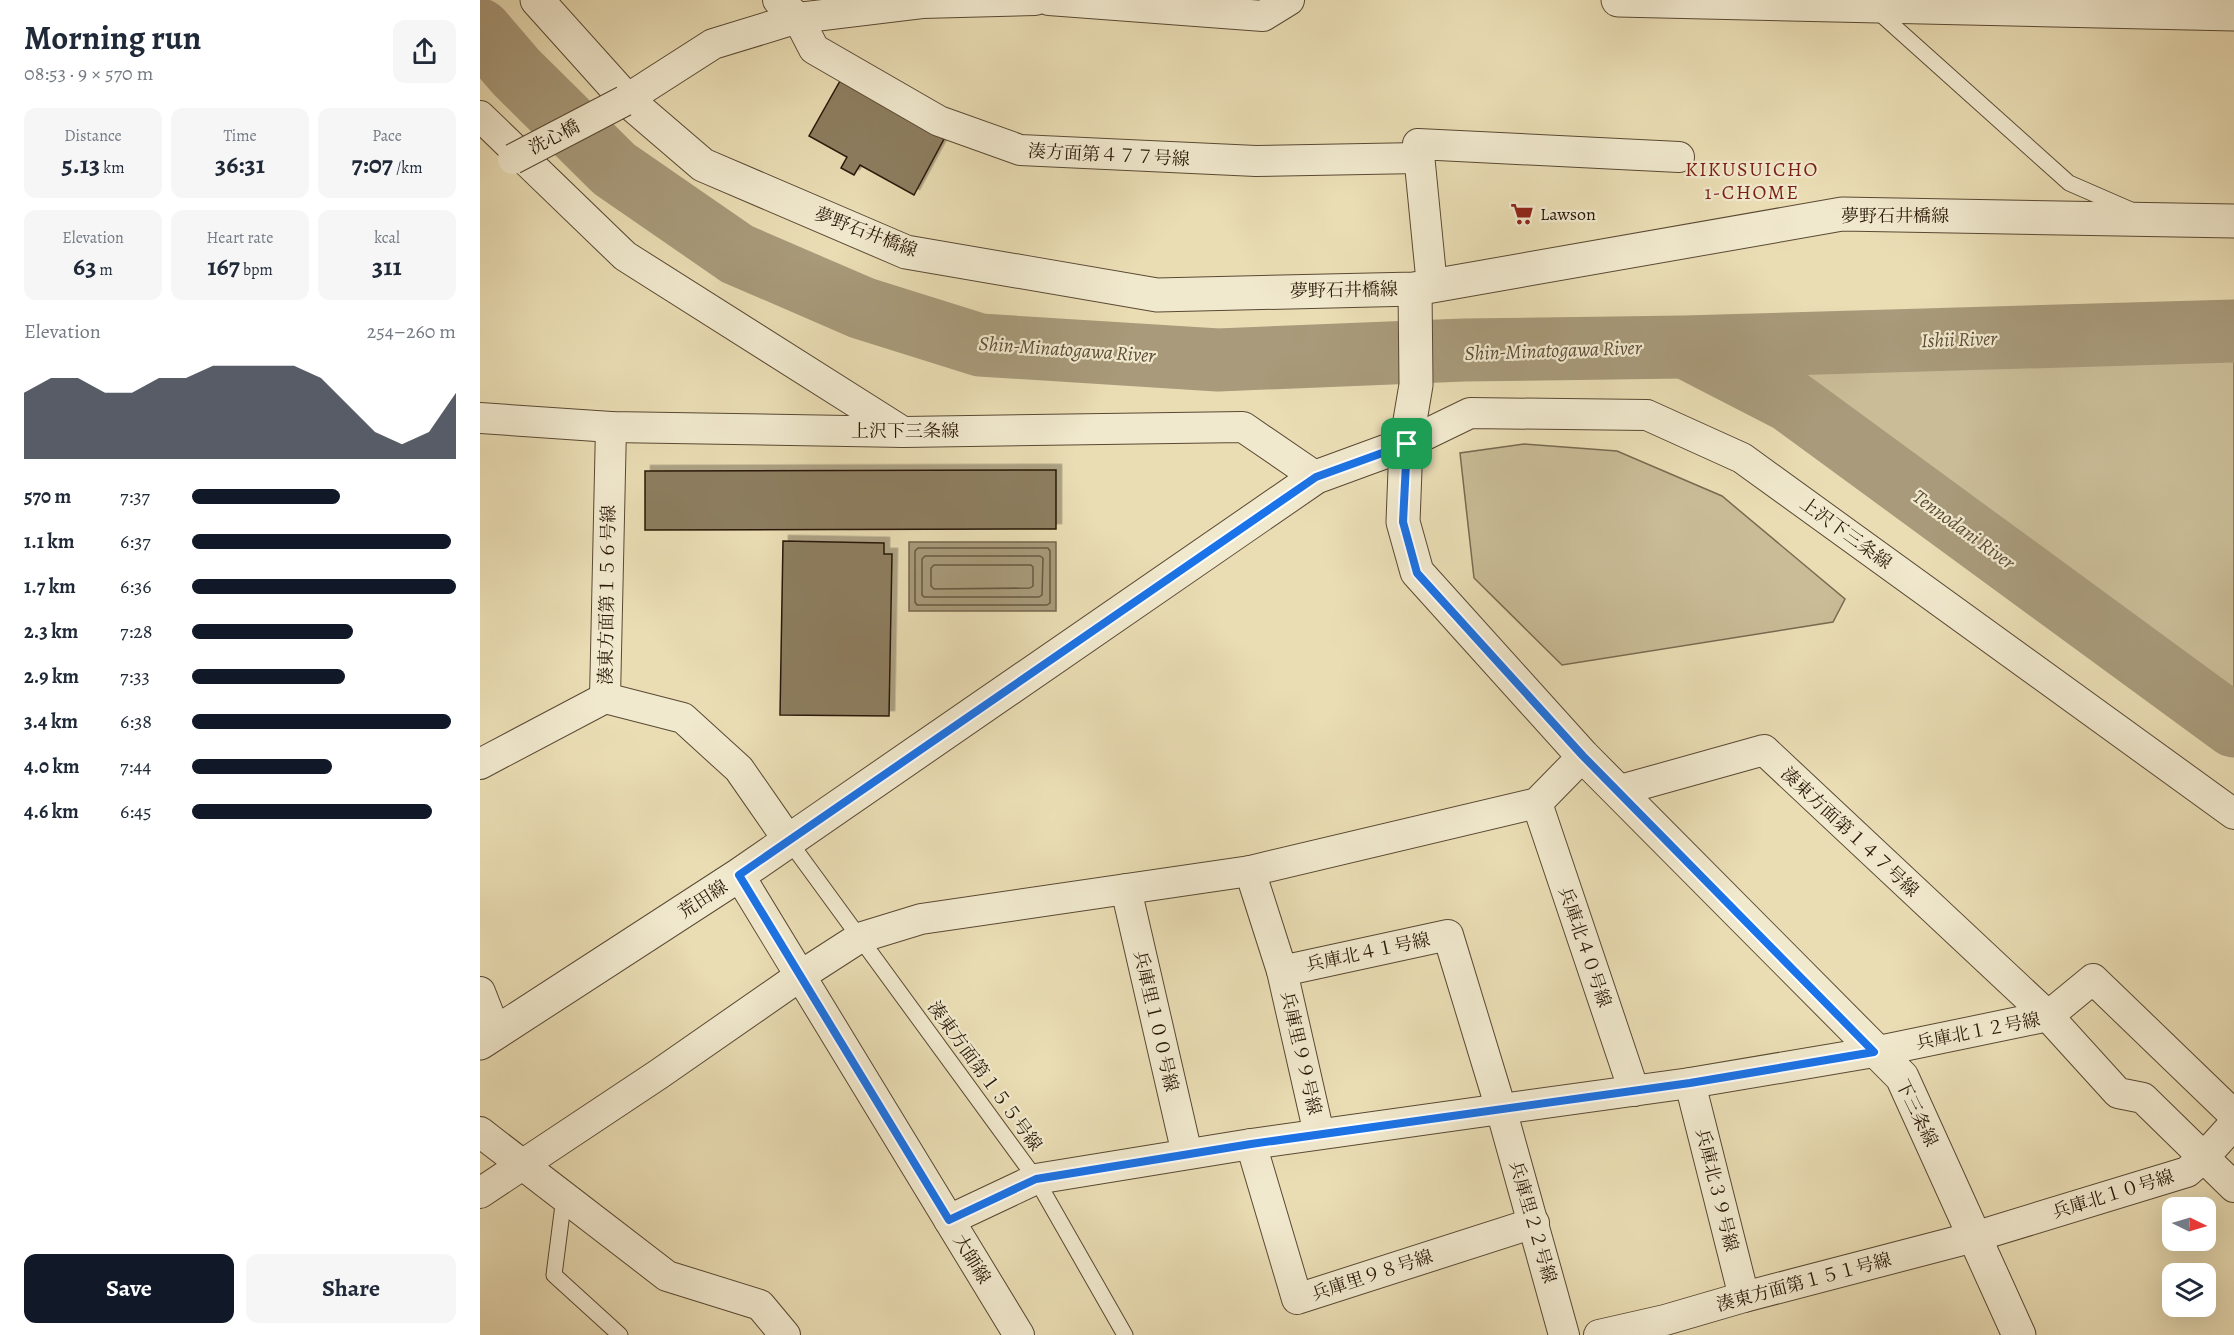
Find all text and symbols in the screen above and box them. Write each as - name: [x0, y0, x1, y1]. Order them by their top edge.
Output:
- text: Morning run: [24, 15, 201, 60]
- button: share: [393, 20, 456, 83]
- text: 08:53 · 9 × 570 m: [24, 60, 153, 87]
- street label: 洗心橋: [524, 114, 584, 160]
- text: Distance: [64, 125, 122, 147]
- text: Time: [223, 125, 257, 147]
- text: Pace: [372, 125, 402, 147]
- street label: 湊方面第４７７号線: [1027, 139, 1191, 171]
- text: 5.13: [61, 147, 100, 182]
- text: 36:31: [215, 147, 265, 182]
- text: 7:07: [351, 147, 393, 182]
- district label: KIKUSUICHO 1-CHOME: [1685, 156, 1819, 206]
- text: km: [100, 157, 125, 179]
- text: /km: [393, 157, 423, 179]
- street label: 夢野石井橋線: [811, 201, 921, 263]
- supermarket icon: Lawson: [1509, 201, 1535, 227]
- place label: Lawson: [1540, 202, 1596, 226]
- street label: 夢野石井橋線: [1841, 204, 1949, 228]
- text: Elevation: [62, 227, 124, 249]
- text: Heart rate: [207, 227, 273, 249]
- text: kcal: [374, 227, 400, 249]
- text: 63: [73, 249, 96, 284]
- text: 167: [207, 249, 240, 284]
- text: 311: [372, 249, 402, 284]
- text: m: [96, 259, 113, 281]
- text: bpm: [240, 259, 273, 281]
- street label: 夢野石井橋線: [1290, 277, 1398, 303]
- text: Elevation: [24, 318, 101, 345]
- text: 254–260 m: [367, 318, 456, 345]
- water label: Ishii River: [1921, 325, 1999, 354]
- water label: Shin-Minatogawa River: [978, 330, 1157, 369]
- water label: Shin-Minatogawa River: [1464, 334, 1643, 367]
- pin: [1381, 418, 1432, 469]
- street label: 上沢下三条線: [851, 419, 959, 443]
- icon: arrive: [1390, 427, 1423, 460]
- text: 570 m: [24, 483, 71, 510]
- text: 7:37: [120, 483, 150, 510]
- water label: Tennodani River: [1907, 483, 2021, 576]
- street label: 上沢下三条線: [1795, 492, 1897, 574]
- street label: 湊東方面第１５６号線: [593, 505, 621, 685]
- text: 1.1 km: [24, 528, 74, 555]
- text: 6:37: [120, 528, 151, 555]
- text: 1.7 km: [24, 573, 76, 600]
- text: 6:36: [120, 573, 152, 600]
- text: 2.3 km: [24, 618, 78, 645]
- text: 7:28: [120, 618, 152, 645]
- text: 2.9 km: [24, 663, 79, 690]
- text: 7:33: [120, 663, 150, 690]
- text: 3.4 km: [24, 708, 78, 735]
- text: 6:38: [120, 708, 152, 735]
- text: 4.0 km: [24, 753, 80, 780]
- text: 7:44: [120, 753, 151, 780]
- street label: 湊東方面第１４７号線: [1776, 762, 1924, 902]
- text: 4.6 km: [24, 798, 79, 825]
- text: 6:45: [120, 798, 152, 825]
- street label: 荒田線: [674, 874, 732, 924]
- street label: 兵庫北４０号線: [1553, 884, 1617, 1010]
- street label: 兵庫北４１号線: [1304, 927, 1432, 977]
- street label: 兵庫里１００号線: [1128, 948, 1184, 1094]
- street label: 兵庫里９９号線: [1275, 989, 1327, 1117]
- street label: 湊東方面第１５５号線: [922, 996, 1048, 1156]
- street label: 兵庫北１２号線: [1914, 1007, 2042, 1055]
- street label: 下三条線: [1890, 1075, 1944, 1151]
- street label: 兵庫北３９号線: [1690, 1126, 1744, 1254]
- street label: 兵庫里２２号線: [1504, 1158, 1562, 1286]
- street label: 兵庫北１０号線: [2049, 1164, 2177, 1224]
- north arrow: [2162, 1197, 2216, 1251]
- map controls: [2162, 1197, 2216, 1317]
- street label: 大師線: [948, 1230, 996, 1288]
- street label: 兵庫里９８号線: [1308, 1244, 1436, 1306]
- street label: 湊東方面第１５１号線: [1714, 1247, 1894, 1317]
- button: Save: [24, 1254, 234, 1323]
- button: Share: [246, 1254, 456, 1323]
- button: layers: [2162, 1263, 2216, 1317]

